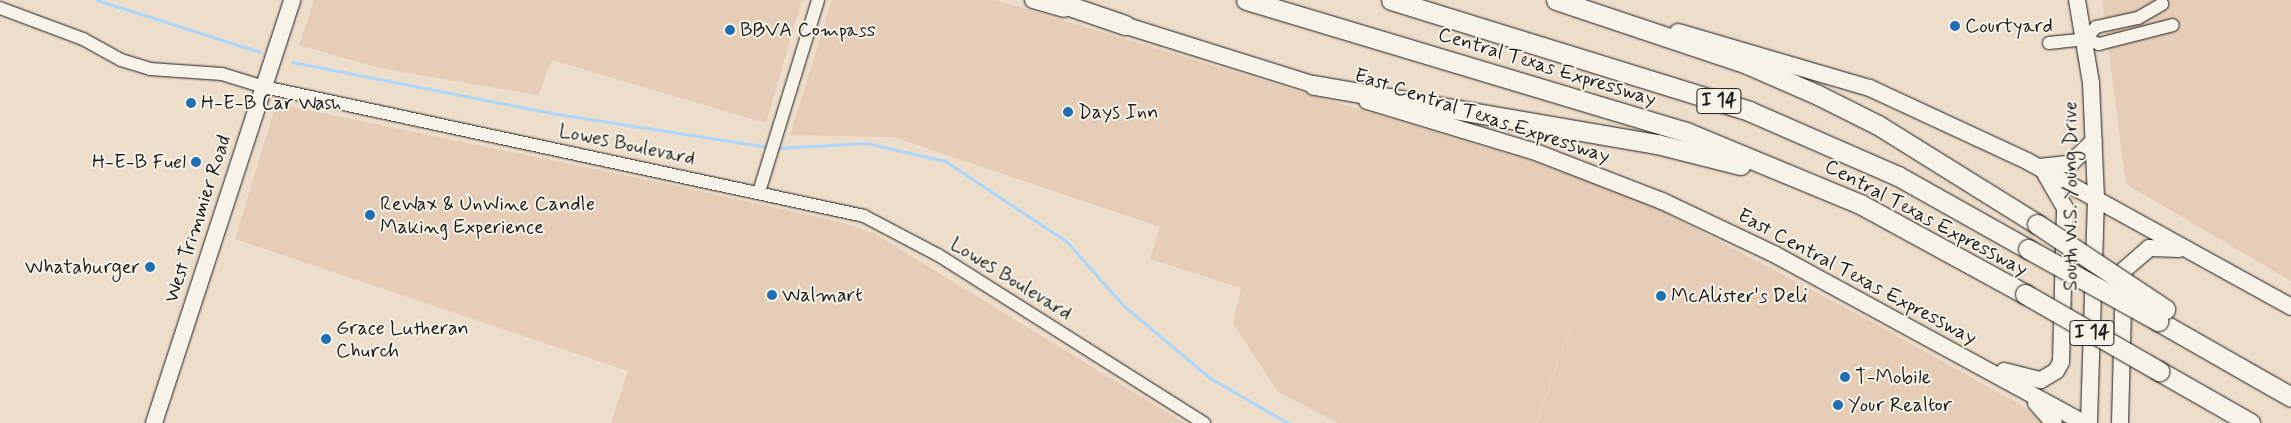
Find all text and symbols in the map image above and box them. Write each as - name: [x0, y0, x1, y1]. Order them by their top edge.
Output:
- place label: Courtyard: [1965, 14, 2053, 38]
- place label: BBVA Compass: [740, 18, 874, 42]
- marker: Courtyard: [1949, 20, 1961, 32]
- street label: Central Texas Expressway: [1433, 22, 1661, 112]
- marker: BBVA Compass: [724, 24, 736, 36]
- street label: East Central Texas Expressway: [1349, 63, 1615, 169]
- road number: I 14: [1695, 84, 1743, 118]
- place label: H-E-B Car Wash: [201, 91, 345, 115]
- marker: H-E-B Car Wash: [185, 97, 197, 109]
- place label: Days Inn: [1078, 100, 1157, 124]
- street label: South W.S. Young Drive: [2059, 101, 2083, 291]
- marker: Days Inn: [1062, 106, 1074, 118]
- street label: Lowes Boulevard: [558, 119, 696, 171]
- street label: West Trimmier Road: [160, 133, 236, 305]
- place label: H-E-B Fuel: [92, 150, 186, 174]
- street label: Central Texas Expressway: [1819, 153, 2033, 283]
- marker: H-E-B Fuel: [190, 156, 202, 168]
- place label: ReWax & UnWine Candle Making Experience: [380, 192, 595, 239]
- street label: East Central Texas Expressway: [1732, 203, 1982, 351]
- marker: ReWax & UnWine Candle Making Experience: [364, 209, 376, 221]
- street label: Lowes Boulevard: [947, 233, 1075, 325]
- place label: Whataburger: [25, 255, 140, 279]
- marker: Whataburger: [144, 261, 156, 273]
- place label: Walmart: [782, 283, 863, 307]
- place label: McAlister's Deli: [1671, 284, 1807, 308]
- marker: Walmart: [766, 289, 778, 301]
- marker: McAlister's Deli: [1655, 290, 1667, 302]
- place label: Grace Lutheran Church: [336, 316, 466, 363]
- road number: I 14: [2068, 316, 2116, 349]
- marker: Grace Lutheran Church: [320, 333, 332, 345]
- place label: T-Mobile: [1855, 365, 1931, 389]
- marker: T-Mobile: [1839, 371, 1851, 383]
- place label: Your Realtor: [1848, 393, 1950, 417]
- marker: Your Realtor: [1832, 399, 1844, 411]

